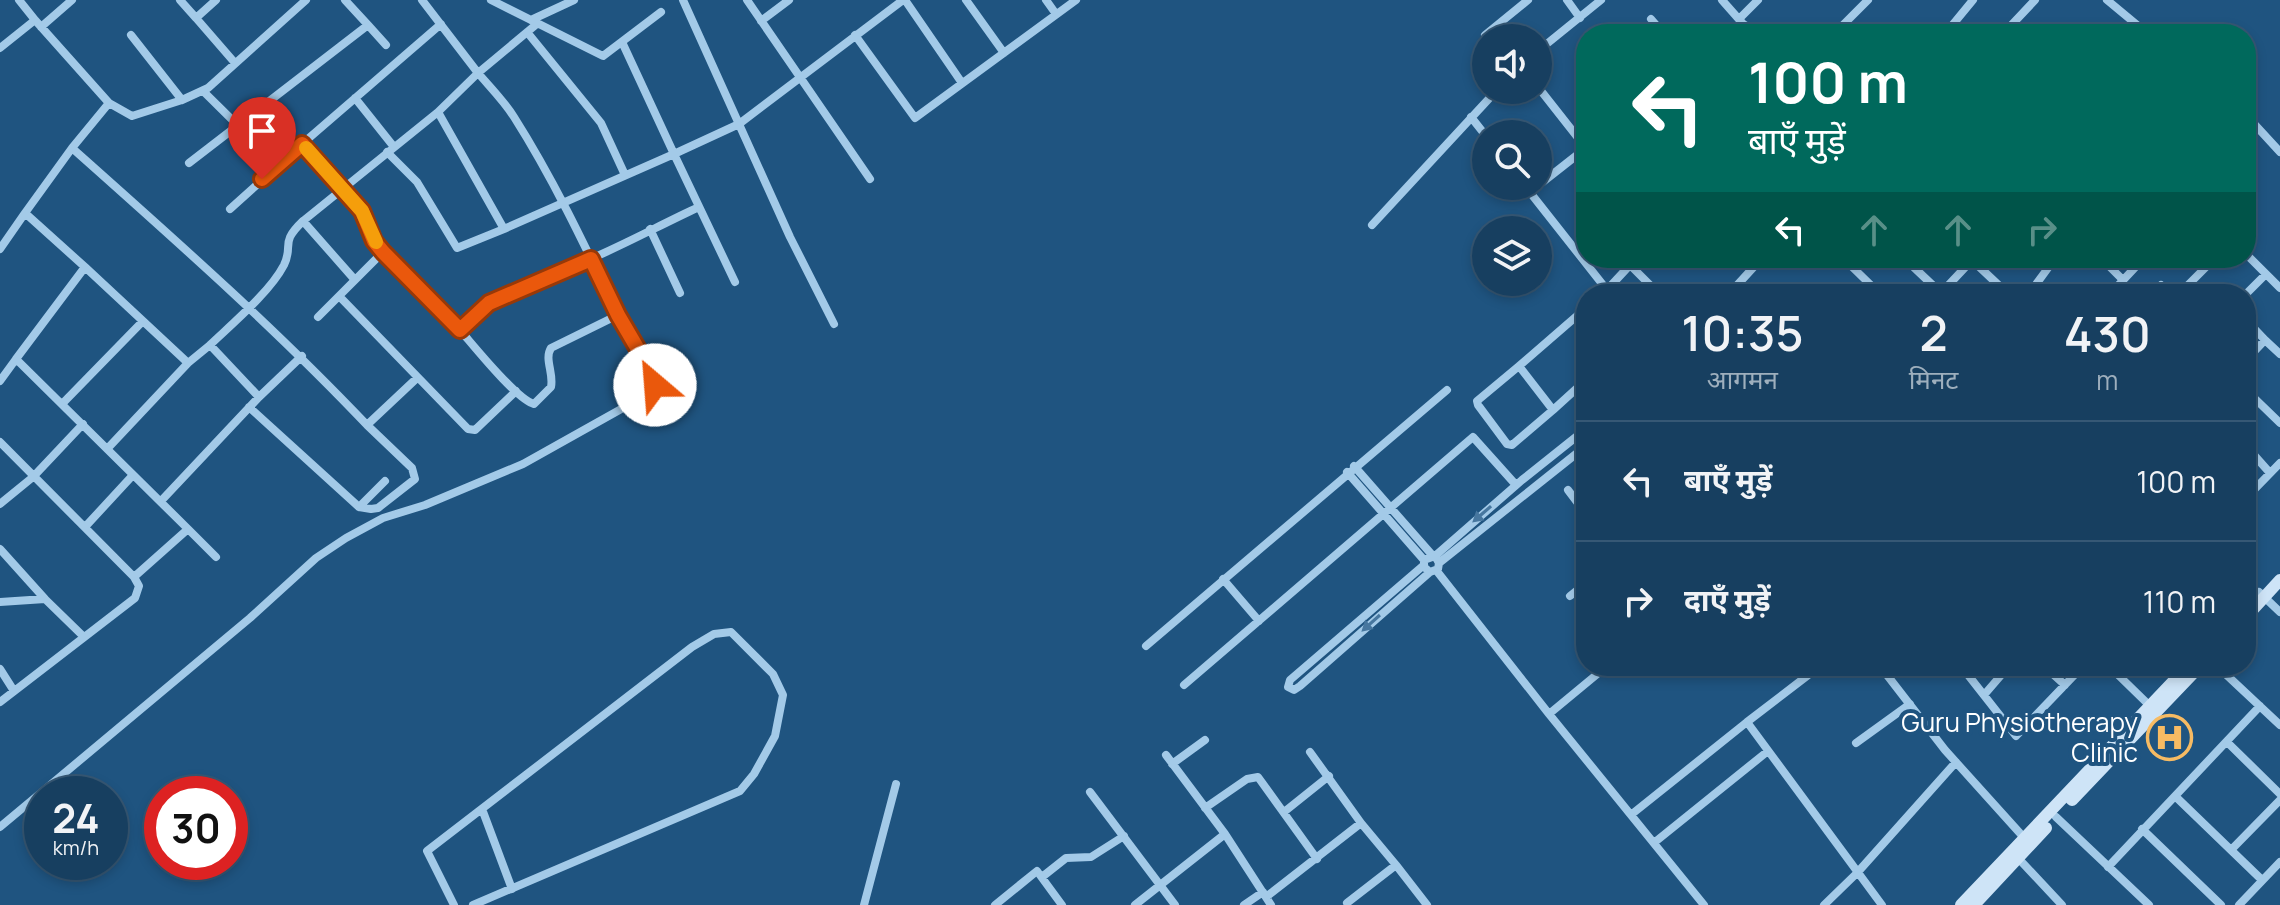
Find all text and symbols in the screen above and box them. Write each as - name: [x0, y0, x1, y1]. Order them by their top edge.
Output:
- map controls: [1472, 24, 1552, 296]
- button: sound: [1472, 24, 1552, 104]
- text: 100 m: [1748, 43, 1908, 120]
- icon: left: [1616, 56, 1720, 160]
- pin: [228, 97, 296, 179]
- icon: arrive: [240, 109, 284, 153]
- text: बाएँ मुड़ें: [1748, 116, 1846, 165]
- button: search: [1472, 120, 1552, 200]
- icon: left: [1768, 208, 1812, 252]
- icon: ahead: [1852, 208, 1896, 252]
- icon: ahead: [1936, 208, 1980, 252]
- icon: right: [2020, 208, 2064, 252]
- button: layers: [1472, 216, 1552, 296]
- text: 10:35: [1681, 300, 1803, 365]
- text: 2: [1919, 300, 1948, 365]
- text: 430: [2064, 301, 2151, 366]
- position arrow: [613, 343, 697, 427]
- text: आगमन: [1707, 361, 1778, 397]
- text: मिनट: [1909, 361, 1958, 397]
- text: m: [2096, 362, 2118, 398]
- icon: left: [1616, 459, 1660, 503]
- text: बाएँ मुड़ें: [1684, 459, 1772, 500]
- text: 100 m: [2136, 461, 2216, 502]
- one-way arrow: [1473, 504, 1492, 522]
- icon: right: [1616, 579, 1660, 623]
- text: दाएँ मुड़ें: [1684, 579, 1771, 620]
- text: 110 m: [2143, 581, 2216, 622]
- one-way arrow: [1362, 614, 1382, 631]
- place label: Guru Physiotherapy Clinic: [1901, 704, 2138, 770]
- hospital icon: Guru Physiotherapy Clinic: [2145, 714, 2193, 762]
- speed limit sign: 30: [144, 776, 248, 880]
- text: 24: [52, 790, 100, 845]
- text: km/h: [53, 834, 99, 861]

